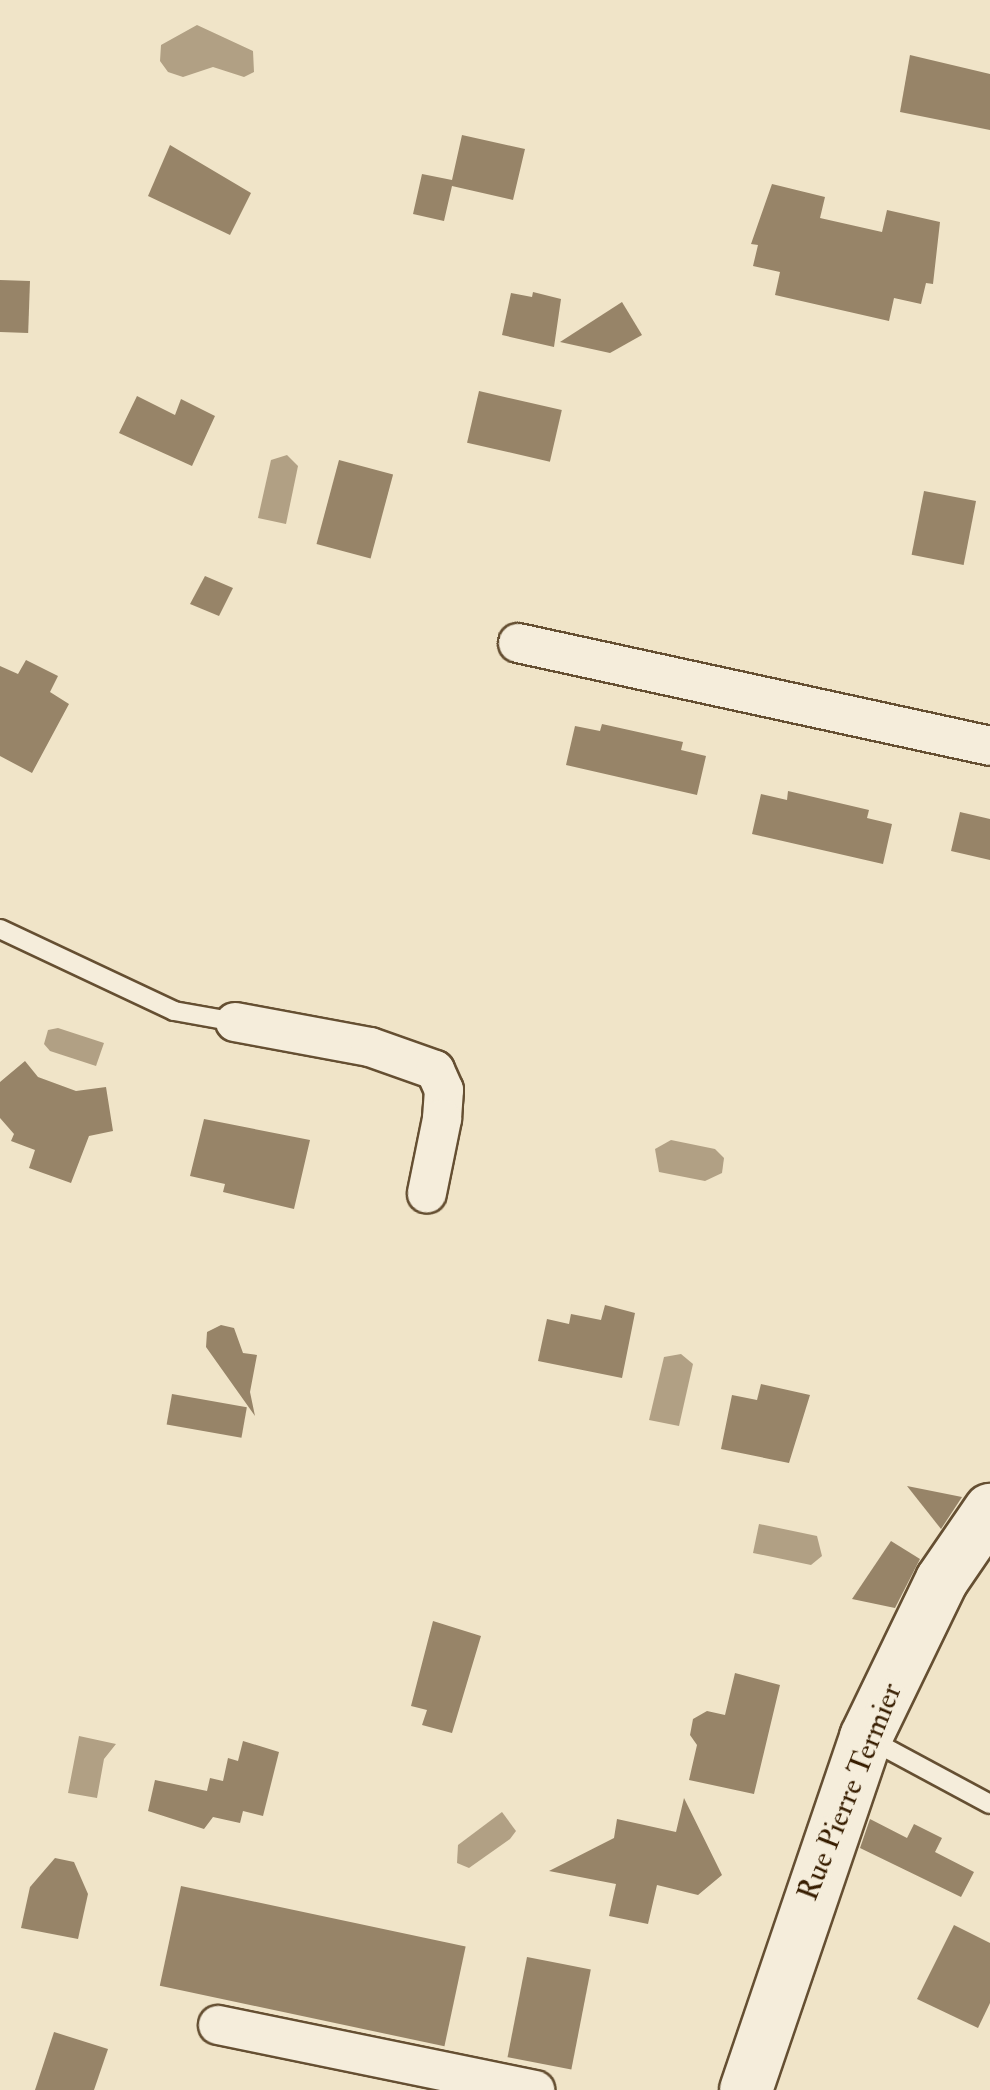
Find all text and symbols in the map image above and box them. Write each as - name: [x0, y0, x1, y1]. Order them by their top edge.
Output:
- street label: Rue Pierre Termier: [790, 1678, 910, 1906]

